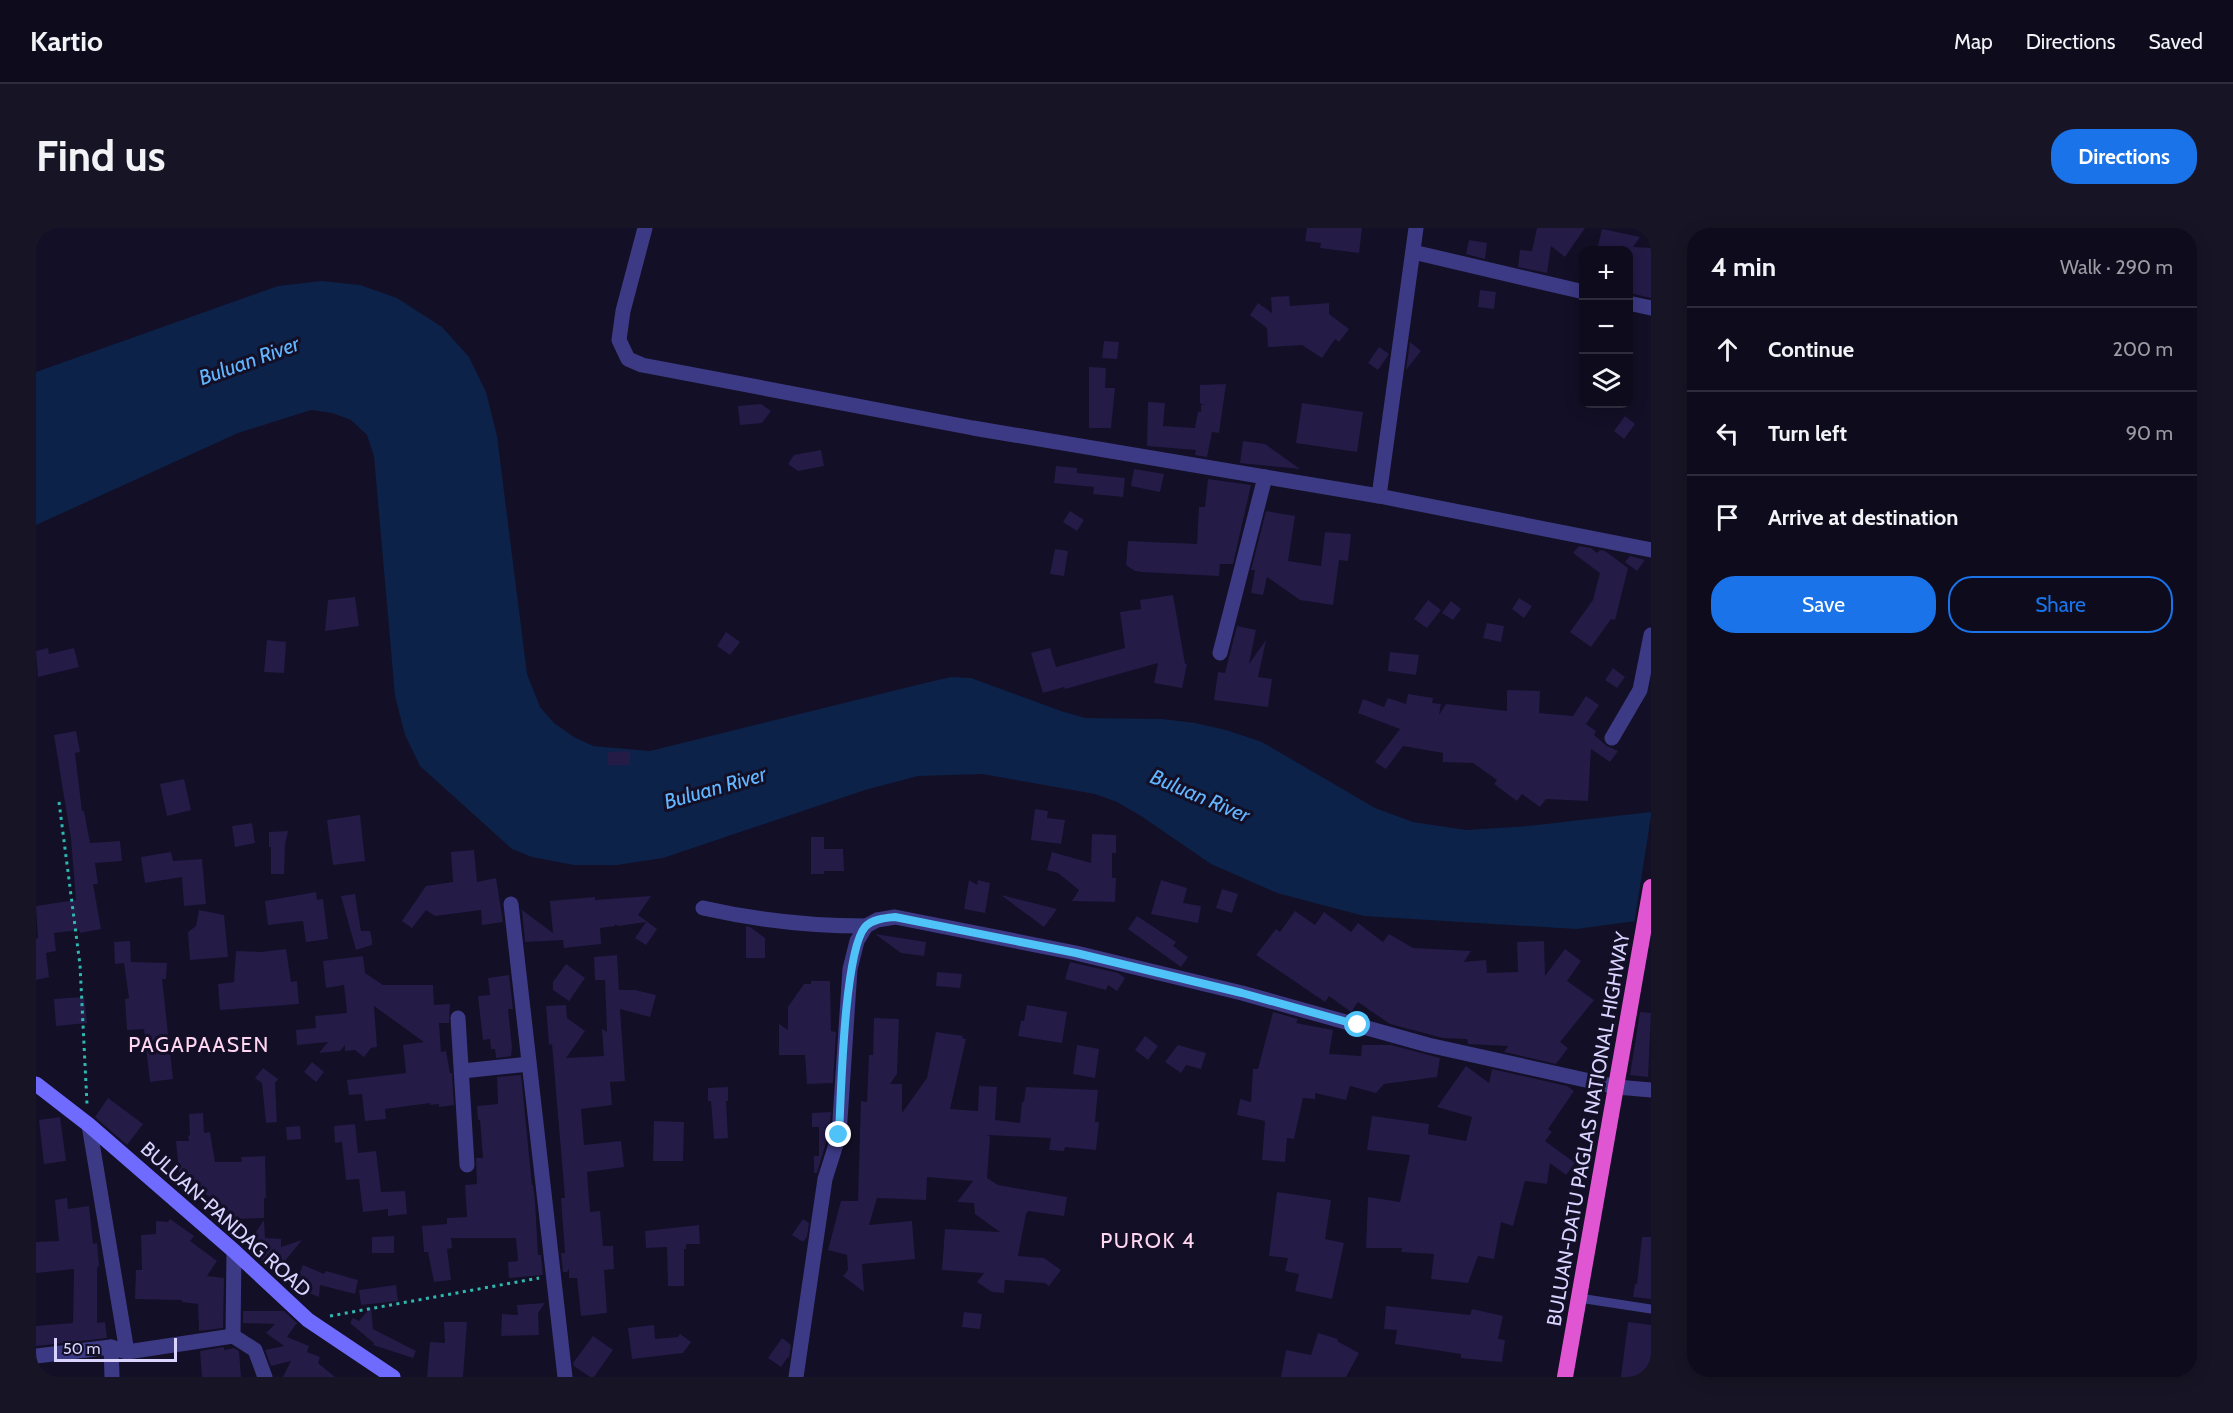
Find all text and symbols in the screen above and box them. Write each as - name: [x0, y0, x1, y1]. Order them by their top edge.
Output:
- text: Kartio: [30, 24, 103, 58]
- text: Map: [1954, 29, 1993, 54]
- text: Directions: [2026, 29, 2115, 54]
- text: Saved: [2148, 29, 2203, 54]
- button: Directions: [2051, 129, 2197, 184]
- text: Find us: [36, 130, 165, 182]
- map controls: [1579, 246, 1633, 408]
- button: +: [1579, 246, 1633, 300]
- text: 4 min: [1711, 251, 1776, 283]
- text: Walk · 290 m: [2060, 255, 2173, 279]
- button: −: [1579, 300, 1633, 354]
- water label: Buluan River: [195, 330, 304, 390]
- icon: ahead: [1711, 333, 1744, 366]
- text: Continue: [1768, 336, 1854, 363]
- text: 200 m: [2113, 337, 2173, 361]
- button: layers: [1579, 354, 1633, 408]
- icon: left: [1711, 417, 1744, 450]
- text: Turn left: [1768, 420, 1847, 447]
- text: 90 m: [2126, 421, 2173, 445]
- icon: arrive: [1711, 501, 1744, 534]
- text: Arrive at destination: [1768, 504, 1958, 531]
- button: Save: [1711, 576, 1936, 633]
- button: Share: [1948, 576, 2173, 633]
- water label: Buluan River: [661, 761, 770, 814]
- water label: Buluan River: [1147, 763, 1255, 828]
- street label: BULUAN-DATU PAGLAS NATIONAL HIGHWAY: [1541, 929, 1635, 1328]
- route start: [1344, 1011, 1370, 1037]
- district label: PAGAPAASEN: [128, 1032, 270, 1057]
- route end: [825, 1121, 851, 1147]
- street label: BULUAN-PANDAG ROAD: [136, 1136, 316, 1302]
- district label: PUROK 4: [1100, 1228, 1196, 1253]
- scale bar: [54, 1335, 177, 1362]
- text: 50 m: [63, 1339, 100, 1358]

